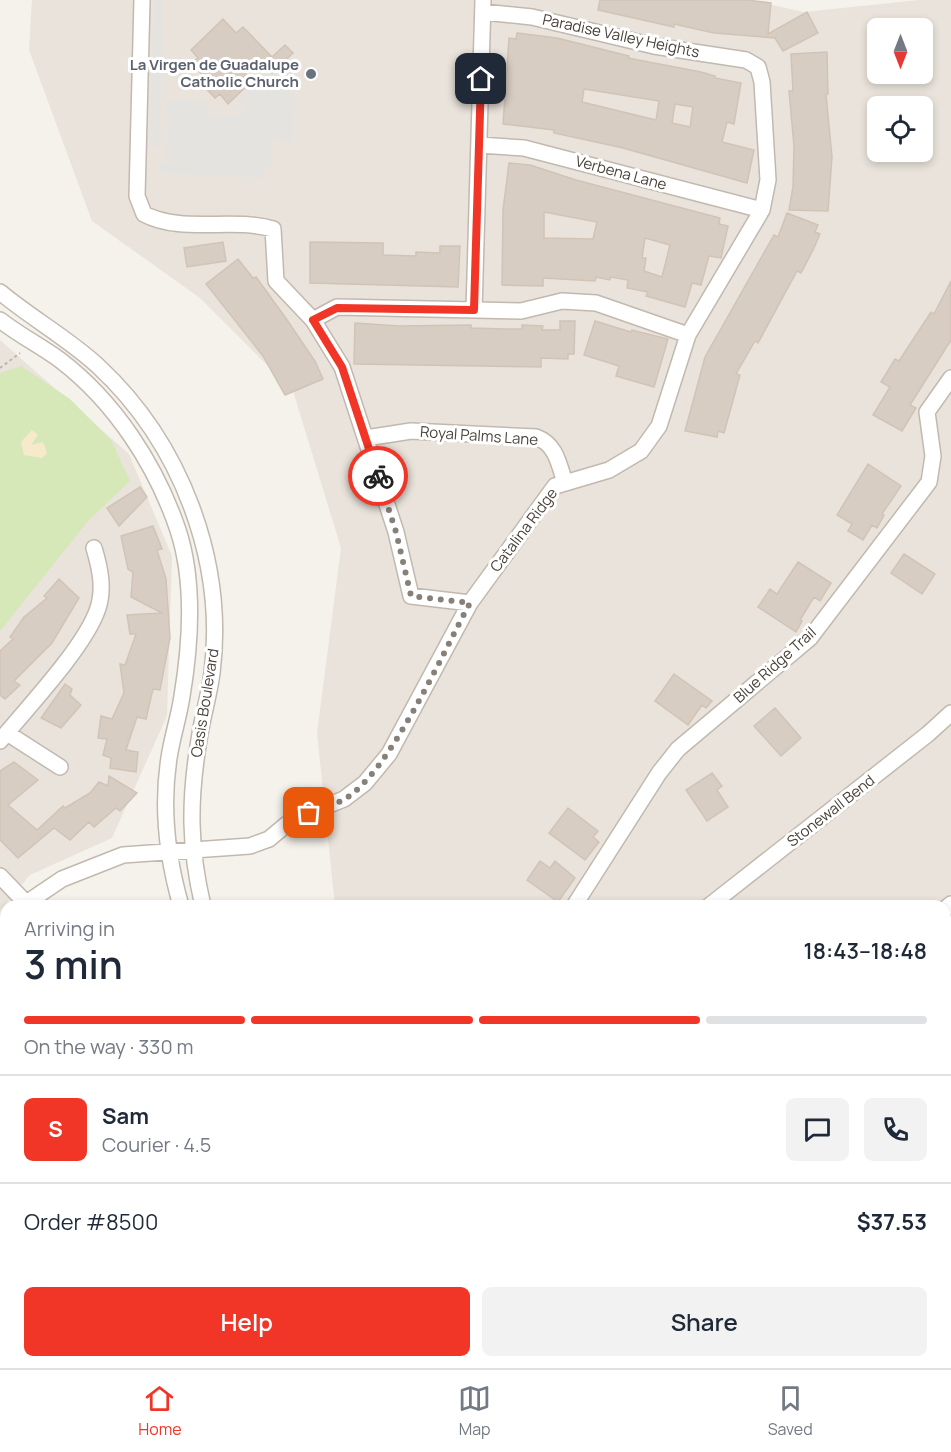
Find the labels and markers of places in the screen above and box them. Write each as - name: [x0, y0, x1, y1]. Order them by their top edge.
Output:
- pin: [455, 53, 506, 104]
- place label: La Virgen de Guadalupe Catholic Church: [130, 54, 299, 92]
- marker: La Virgen de Guadalupe Catholic Church: [304, 67, 318, 81]
- pin: [283, 787, 334, 838]

